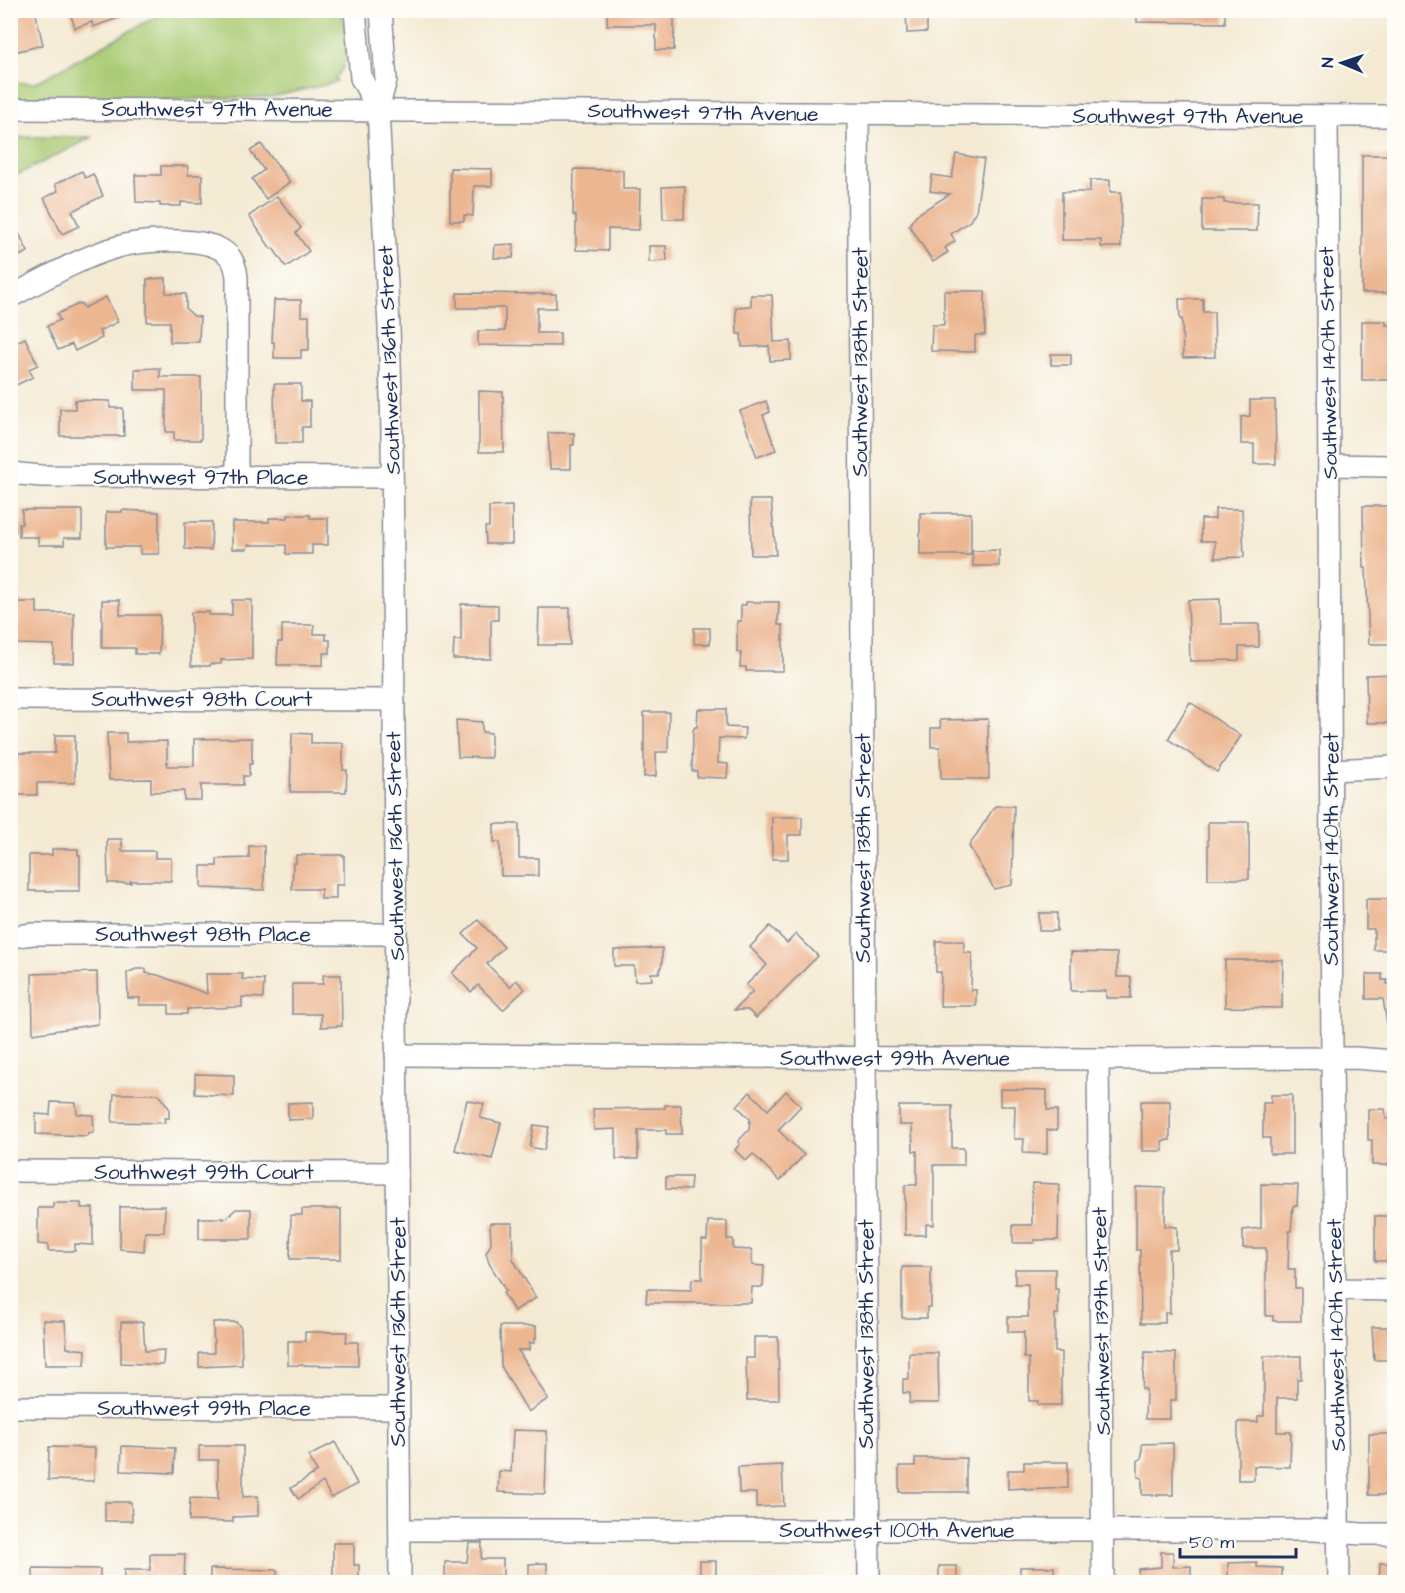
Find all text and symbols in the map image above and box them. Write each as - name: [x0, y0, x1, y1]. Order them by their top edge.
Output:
- north arrow: [1312, 33, 1372, 93]
- text: N: [1317, 57, 1339, 68]
- street label: Southwest 97th Avenue: [101, 95, 333, 124]
- street label: Southwest 97th Avenue: [587, 96, 819, 129]
- street label: Southwest 97th Avenue: [1072, 102, 1304, 131]
- street label: Southwest 136th Street: [371, 244, 408, 475]
- street label: Southwest 140th Street: [1312, 246, 1345, 480]
- street label: Southwest 138th Street: [846, 247, 875, 477]
- street label: Southwest 97th Place: [94, 463, 308, 492]
- street label: Southwest 98th Court: [92, 685, 313, 714]
- street label: Southwest 136th Street: [379, 731, 412, 961]
- street label: Southwest 140th Street: [1317, 732, 1346, 965]
- street label: Southwest 138th Street: [849, 733, 878, 963]
- street label: Southwest 98th Place: [95, 920, 311, 949]
- street label: Southwest 99th Avenue: [780, 1044, 1010, 1073]
- street label: Southwest 99th Court: [94, 1158, 314, 1187]
- street label: Southwest 139th Street: [1085, 1206, 1118, 1435]
- street label: Southwest 136th Street: [384, 1217, 413, 1447]
- street label: Southwest 140th Street: [1320, 1218, 1353, 1452]
- street label: Southwest 138th Street: [852, 1219, 881, 1449]
- street label: Southwest 99th Place: [97, 1394, 311, 1423]
- street label: Southwest 100th Avenue: [779, 1516, 1015, 1545]
- scale bar: [1180, 1521, 1296, 1559]
- text: 50 m: [1189, 1530, 1234, 1555]

